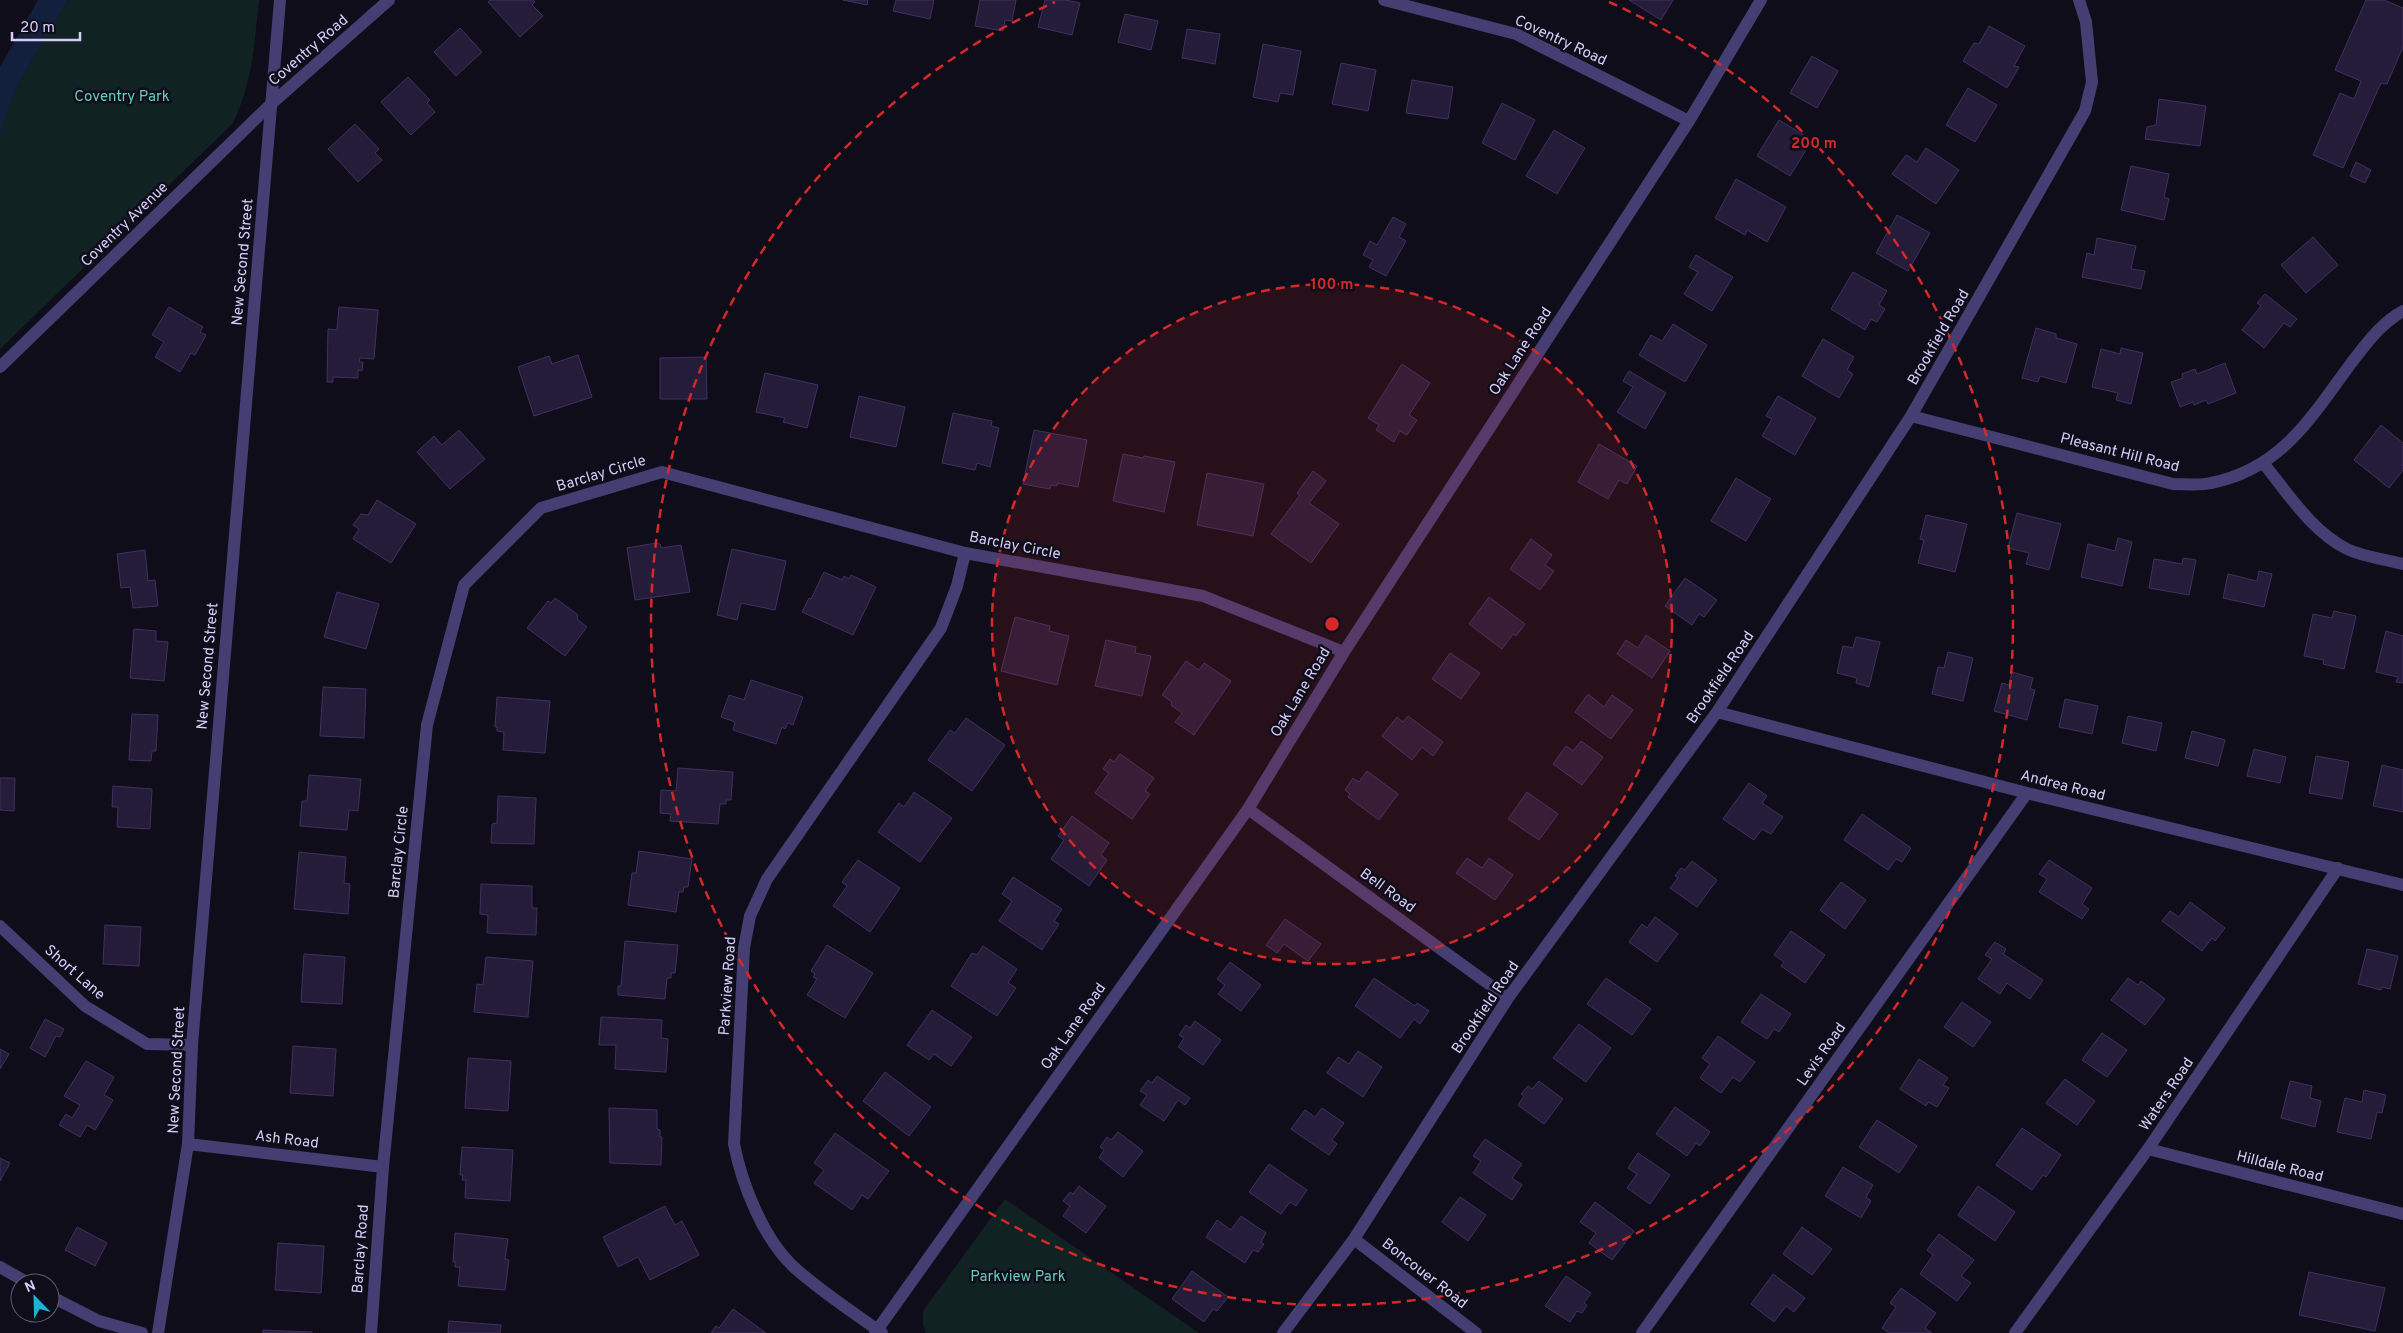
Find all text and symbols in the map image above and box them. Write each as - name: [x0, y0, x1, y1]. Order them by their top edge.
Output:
- scale bar: [12, 10, 80, 42]
- street label: Coventry Road: [265, 11, 353, 91]
- street label: Coventry Road: [1511, 12, 1609, 71]
- text: 20 m: [20, 19, 55, 38]
- park label: Coventry Park: [74, 88, 170, 107]
- text: 200 m: [1791, 135, 1837, 154]
- street label: Coventry Avenue: [77, 179, 173, 272]
- street label: New Second Street: [228, 198, 259, 327]
- text: 100 m: [1311, 276, 1353, 295]
- street label: Brookfield Road: [1904, 286, 1974, 389]
- street label: Oak Lane Road: [1486, 304, 1557, 400]
- street label: Pleasant Hill Road: [2058, 429, 2181, 477]
- street label: Barclay Circle: [554, 452, 649, 497]
- street label: Barclay Circle: [967, 528, 1062, 565]
- street label: New Second Street: [193, 602, 224, 731]
- centre of rings: [1323, 615, 1341, 633]
- street label: Brookfield Road: [1683, 628, 1759, 728]
- street label: Oak Lane Road: [1267, 644, 1336, 741]
- street label: Andrea Road: [2018, 767, 2107, 806]
- street label: Barclay Circle: [385, 805, 414, 899]
- street label: Bell Road: [1356, 865, 1419, 918]
- street label: Parkview Road: [716, 936, 741, 1036]
- street label: Short Lane: [40, 942, 108, 1005]
- street label: Brookfield Road: [1448, 958, 1524, 1058]
- street label: Oak Lane Road: [1037, 980, 1111, 1074]
- street label: New Second Street: [165, 1006, 190, 1134]
- street label: Levis Road: [1794, 1020, 1851, 1090]
- street label: Waters Road: [2136, 1054, 2199, 1135]
- street label: Ash Road: [254, 1127, 320, 1154]
- street label: Hilldale Road: [2234, 1148, 2325, 1187]
- street label: Barclay Road: [349, 1204, 374, 1294]
- street label: Boncouer Road: [1377, 1235, 1471, 1314]
- park label: Parkview Park: [970, 1268, 1066, 1287]
- north arrow: [10, 1273, 60, 1323]
- text: N: [23, 1278, 38, 1297]

